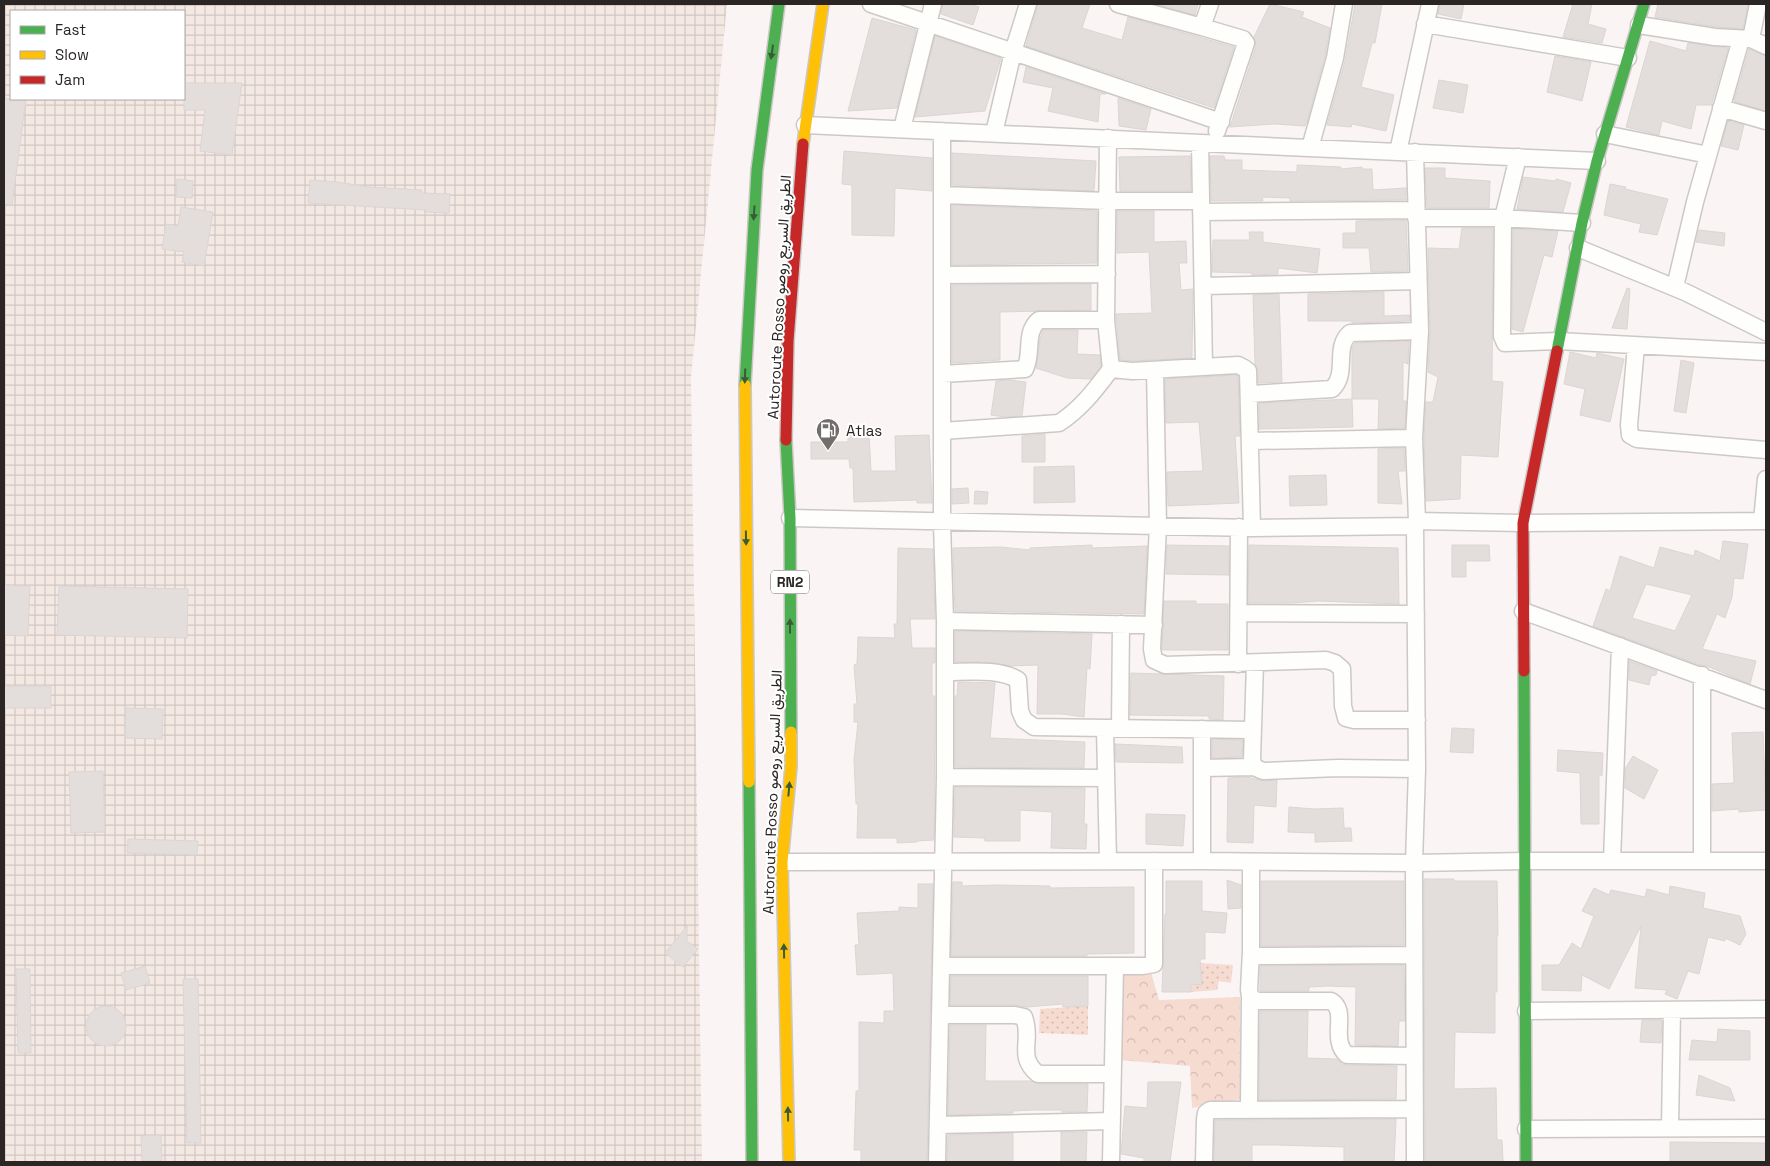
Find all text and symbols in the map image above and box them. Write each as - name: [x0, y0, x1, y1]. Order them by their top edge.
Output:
- legend: [10, 10, 185, 100]
- text: Fast: [55, 20, 86, 39]
- one-way arrow: [768, 44, 776, 60]
- text: Slow: [55, 45, 89, 64]
- text: Jam: [55, 70, 85, 89]
- street label: Autoroute Rosso الطريق السريع روصو: [763, 174, 797, 420]
- one-way arrow: [750, 206, 758, 222]
- one-way arrow: [741, 368, 749, 384]
- fuel station icon: Atlas: [815, 417, 841, 451]
- place label: Atlas: [846, 421, 882, 440]
- one-way arrow: [742, 530, 750, 546]
- road number: RN2: [771, 570, 809, 594]
- one-way arrow: [786, 618, 794, 634]
- street label: Autoroute Rosso الطريق السريع روصو: [758, 669, 788, 915]
- one-way arrow: [785, 781, 793, 797]
- one-way arrow: [780, 943, 788, 959]
- one-way arrow: [783, 1105, 791, 1121]

